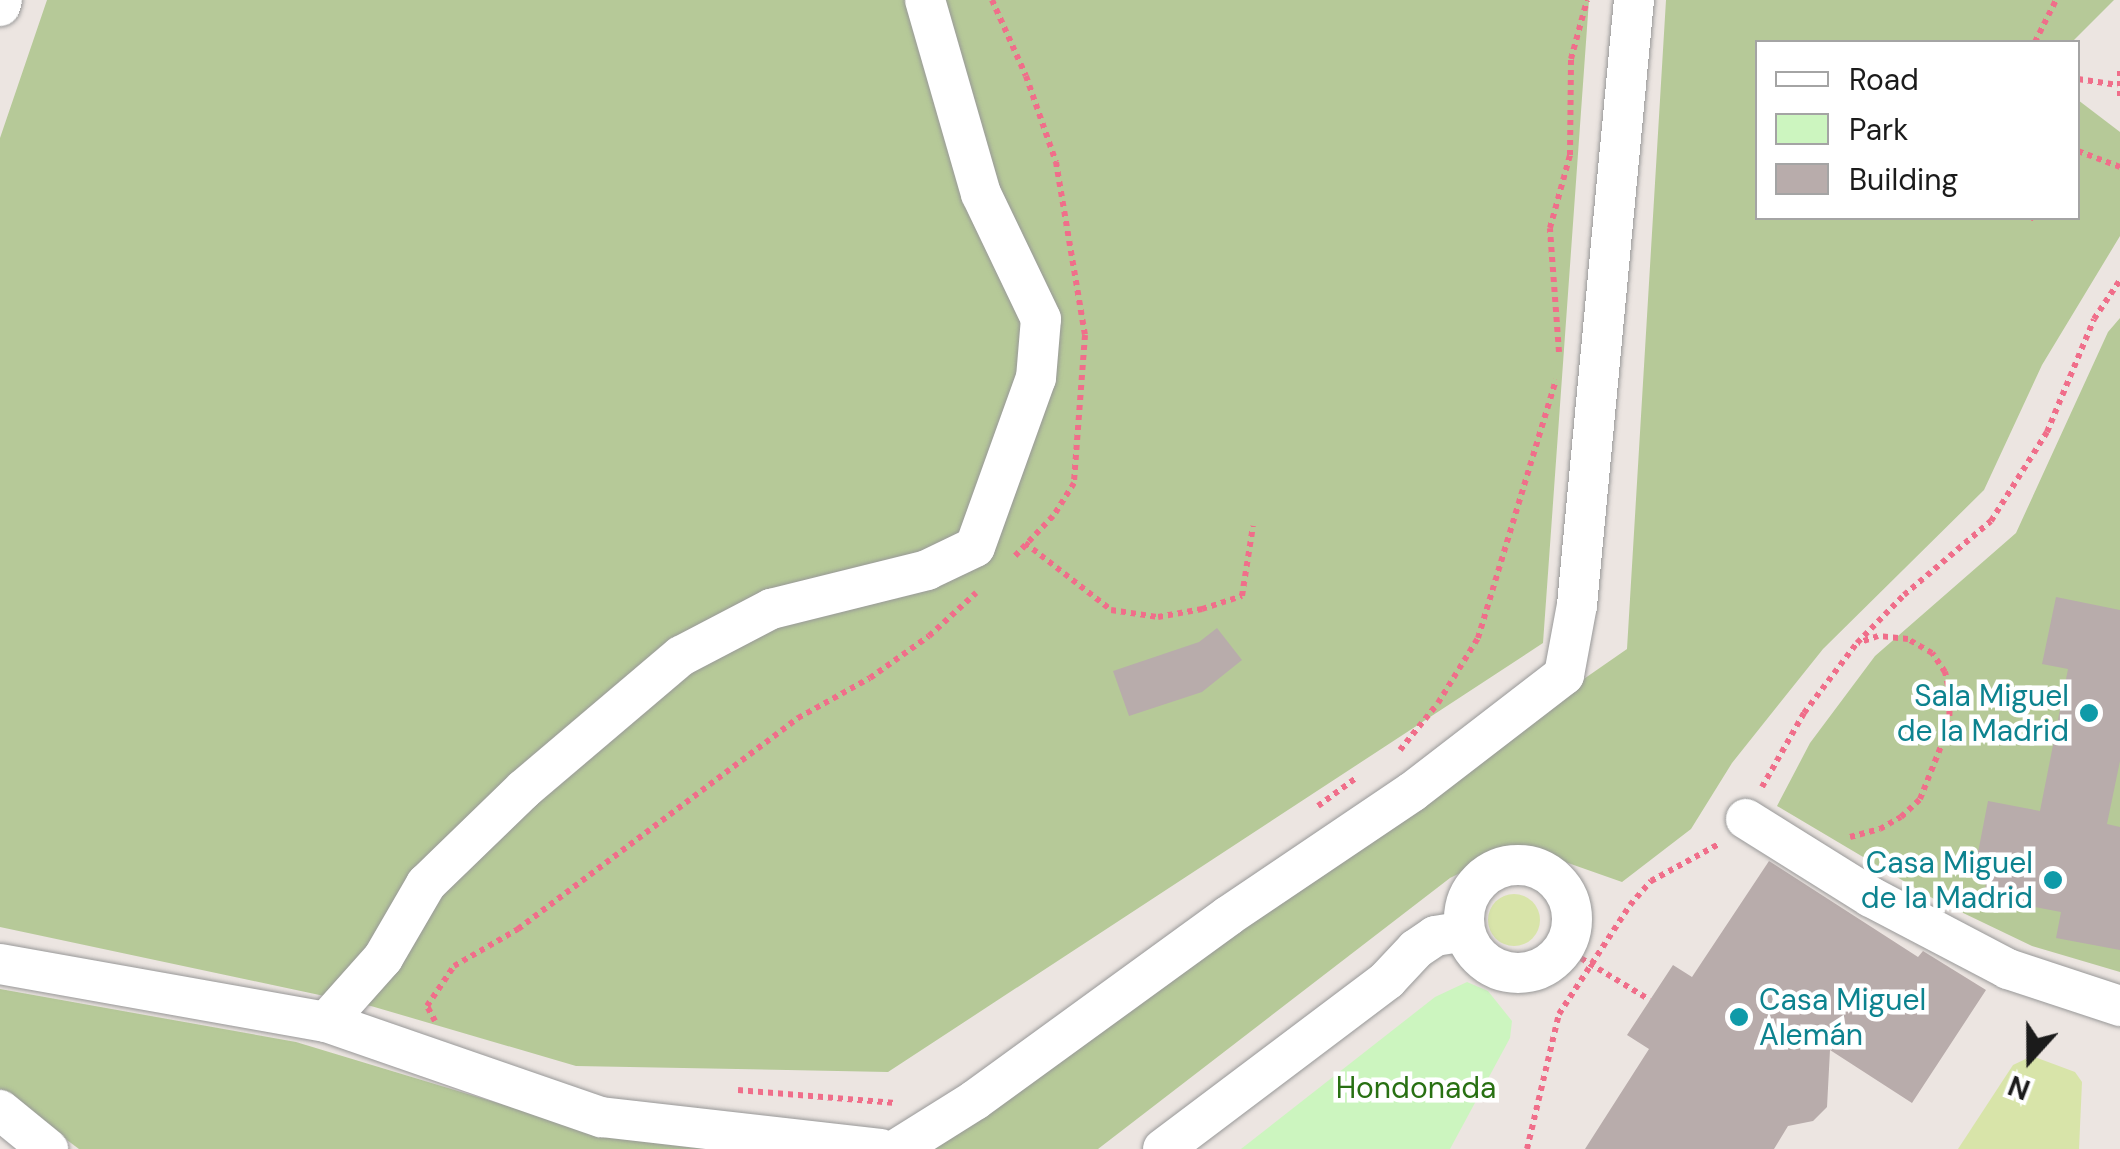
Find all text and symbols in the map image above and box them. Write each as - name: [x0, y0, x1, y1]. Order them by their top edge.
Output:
- legend: [1755, 40, 2080, 220]
- text: Road: [1849, 60, 1919, 99]
- text: Park: [1849, 110, 1908, 149]
- text: Building: [1849, 160, 1958, 199]
- place label: Sala Miguel de la Madrid: [1897, 678, 2069, 748]
- marker: Sala Miguel de la Madrid: [2078, 702, 2100, 724]
- place label: Casa Miguel de la Madrid: [1861, 845, 2033, 916]
- marker: Casa Miguel de la Madrid: [2042, 869, 2064, 891]
- place label: Casa Miguel Alemán: [1759, 982, 1926, 1052]
- marker: Casa Miguel Alemán: [1728, 1006, 1750, 1028]
- north arrow: [1980, 1009, 2080, 1109]
- text: N: [2003, 1067, 2035, 1108]
- park label: Hondonada: [1336, 1070, 1496, 1106]

